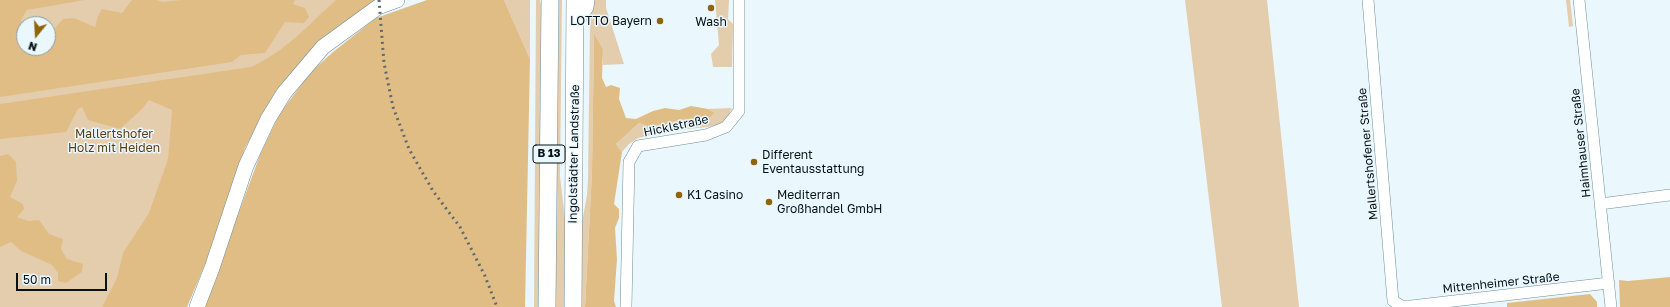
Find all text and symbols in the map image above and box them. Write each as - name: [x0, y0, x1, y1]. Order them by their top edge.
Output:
- marker: Wash: [706, 3, 716, 13]
- place label: LOTTO Bayern: [570, 14, 652, 28]
- place label: Wash: [695, 15, 727, 29]
- north arrow: [16, 16, 56, 56]
- marker: LOTTO Bayern: [655, 16, 665, 26]
- text: N: [26, 39, 38, 54]
- street label: Ingolstädter Landstraße: [566, 84, 582, 224]
- street label: Mallertshofener Straße: [1355, 87, 1381, 221]
- street label: Haimhauser Straße: [1568, 88, 1594, 198]
- street label: Hicklstraße: [642, 112, 710, 140]
- park label: Mallertshofer Holz mit Heiden: [68, 127, 160, 155]
- road number: B 13: [533, 145, 565, 163]
- place label: Different Eventausstattung: [762, 148, 864, 176]
- marker: Different Eventausstattung: [749, 157, 759, 167]
- place label: K1 Casino: [687, 188, 743, 202]
- place label: Mediterran Großhandel GmbH: [777, 188, 882, 216]
- marker: K1 Casino: [674, 190, 684, 200]
- marker: Mediterran Großhandel GmbH: [764, 197, 774, 207]
- scale bar: [18, 265, 109, 291]
- street label: Mittenheimer Straße: [1442, 270, 1560, 296]
- text: 50 m: [23, 272, 51, 287]

